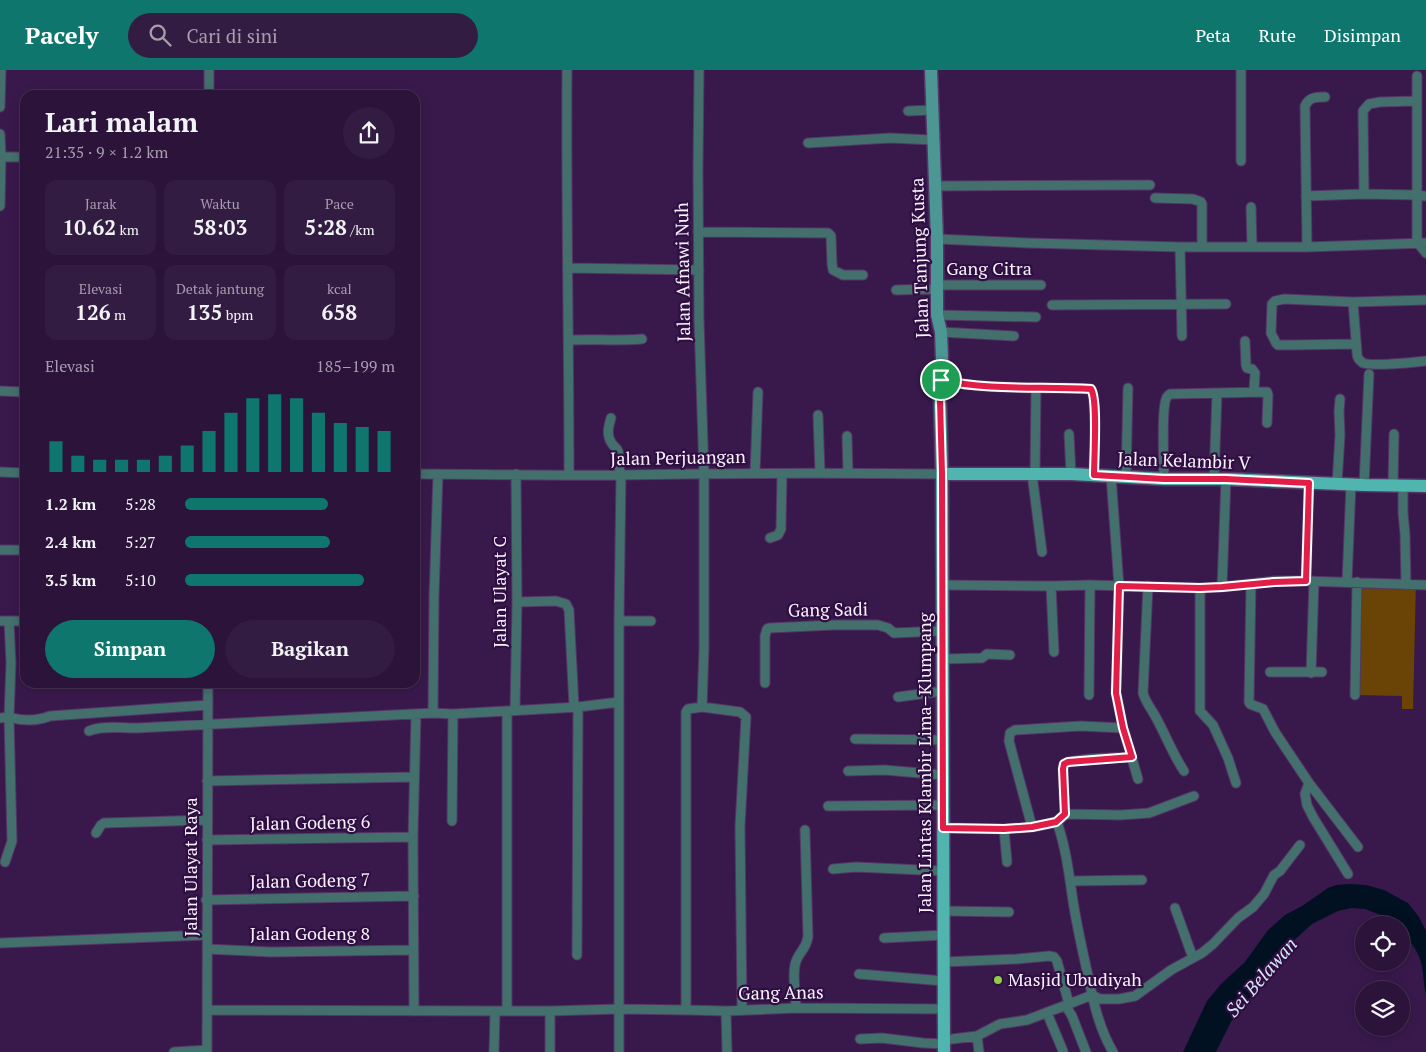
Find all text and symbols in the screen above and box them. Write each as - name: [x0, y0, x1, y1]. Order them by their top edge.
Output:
- search box: [128, 13, 478, 58]
- text: Pacely: [25, 19, 98, 51]
- icon: search: [146, 21, 174, 49]
- text: Cari di sini: [186, 23, 278, 48]
- text: Peta: [1196, 23, 1231, 47]
- text: Rute: [1259, 23, 1296, 47]
- text: Disimpan: [1324, 23, 1401, 47]
- text: Lari malam: [45, 103, 198, 140]
- button: share: [343, 107, 395, 159]
- text: 21:35 · 9 × 1.2 km: [45, 141, 168, 163]
- street label: Jalan Tanjung Kusta: [904, 177, 934, 339]
- text: Jarak: [85, 194, 116, 213]
- text: Waktu: [200, 194, 240, 213]
- text: Pace: [325, 194, 354, 213]
- street label: Jalan Afnawi Nuh: [669, 202, 695, 342]
- text: 10.62: [62, 213, 116, 241]
- text: 58:03: [193, 213, 247, 241]
- text: 5:28: [304, 213, 347, 241]
- text: km: [116, 220, 139, 239]
- text: /km: [347, 220, 375, 239]
- street label: Gang Citra: [946, 256, 1032, 280]
- text: Elevasi: [79, 279, 122, 298]
- text: Detak jantung: [176, 279, 264, 298]
- text: kcal: [327, 279, 352, 298]
- text: 126: [75, 298, 111, 326]
- text: 135: [187, 298, 222, 326]
- text: 658: [322, 298, 357, 326]
- text: m: [111, 305, 126, 324]
- text: bpm: [222, 305, 253, 324]
- text: Elevasi: [45, 355, 95, 377]
- text: 185–199 m: [316, 355, 395, 377]
- pin: [920, 359, 962, 401]
- icon: arrive: [927, 366, 955, 394]
- street label: Jalan Perjuangan: [610, 444, 746, 470]
- street label: Jalan Kelambir V: [1117, 446, 1252, 474]
- text: 1.2 km: [45, 493, 96, 515]
- text: 5:28: [125, 493, 156, 515]
- text: 2.4 km: [45, 531, 96, 553]
- text: 5:27: [125, 531, 156, 553]
- street label: Jalan Ulayat C: [487, 536, 511, 648]
- text: 3.5 km: [45, 569, 96, 591]
- text: 5:10: [125, 569, 156, 591]
- street label: Gang Sadi: [788, 596, 868, 622]
- street label: Jalan Lintas Klambir Lima–Klumpang: [912, 612, 936, 913]
- button: Simpan: [45, 620, 215, 678]
- button: Bagikan: [225, 620, 395, 678]
- street label: Jalan Ulayat Raya: [178, 797, 202, 937]
- street label: Jalan Godeng 6: [250, 809, 371, 835]
- street label: Jalan Godeng 7: [250, 867, 370, 893]
- map controls: [1355, 916, 1410, 1036]
- button: locate: [1355, 916, 1410, 971]
- street label: Jalan Godeng 8: [250, 921, 370, 945]
- water label: Sei Belawan: [1219, 932, 1302, 1022]
- place label: Masjid Ubudiyah: [1008, 967, 1142, 991]
- marker: Masjid Ubudiyah: [992, 974, 1004, 986]
- street label: Gang Anas: [738, 979, 824, 1005]
- button: layers: [1355, 981, 1410, 1036]

